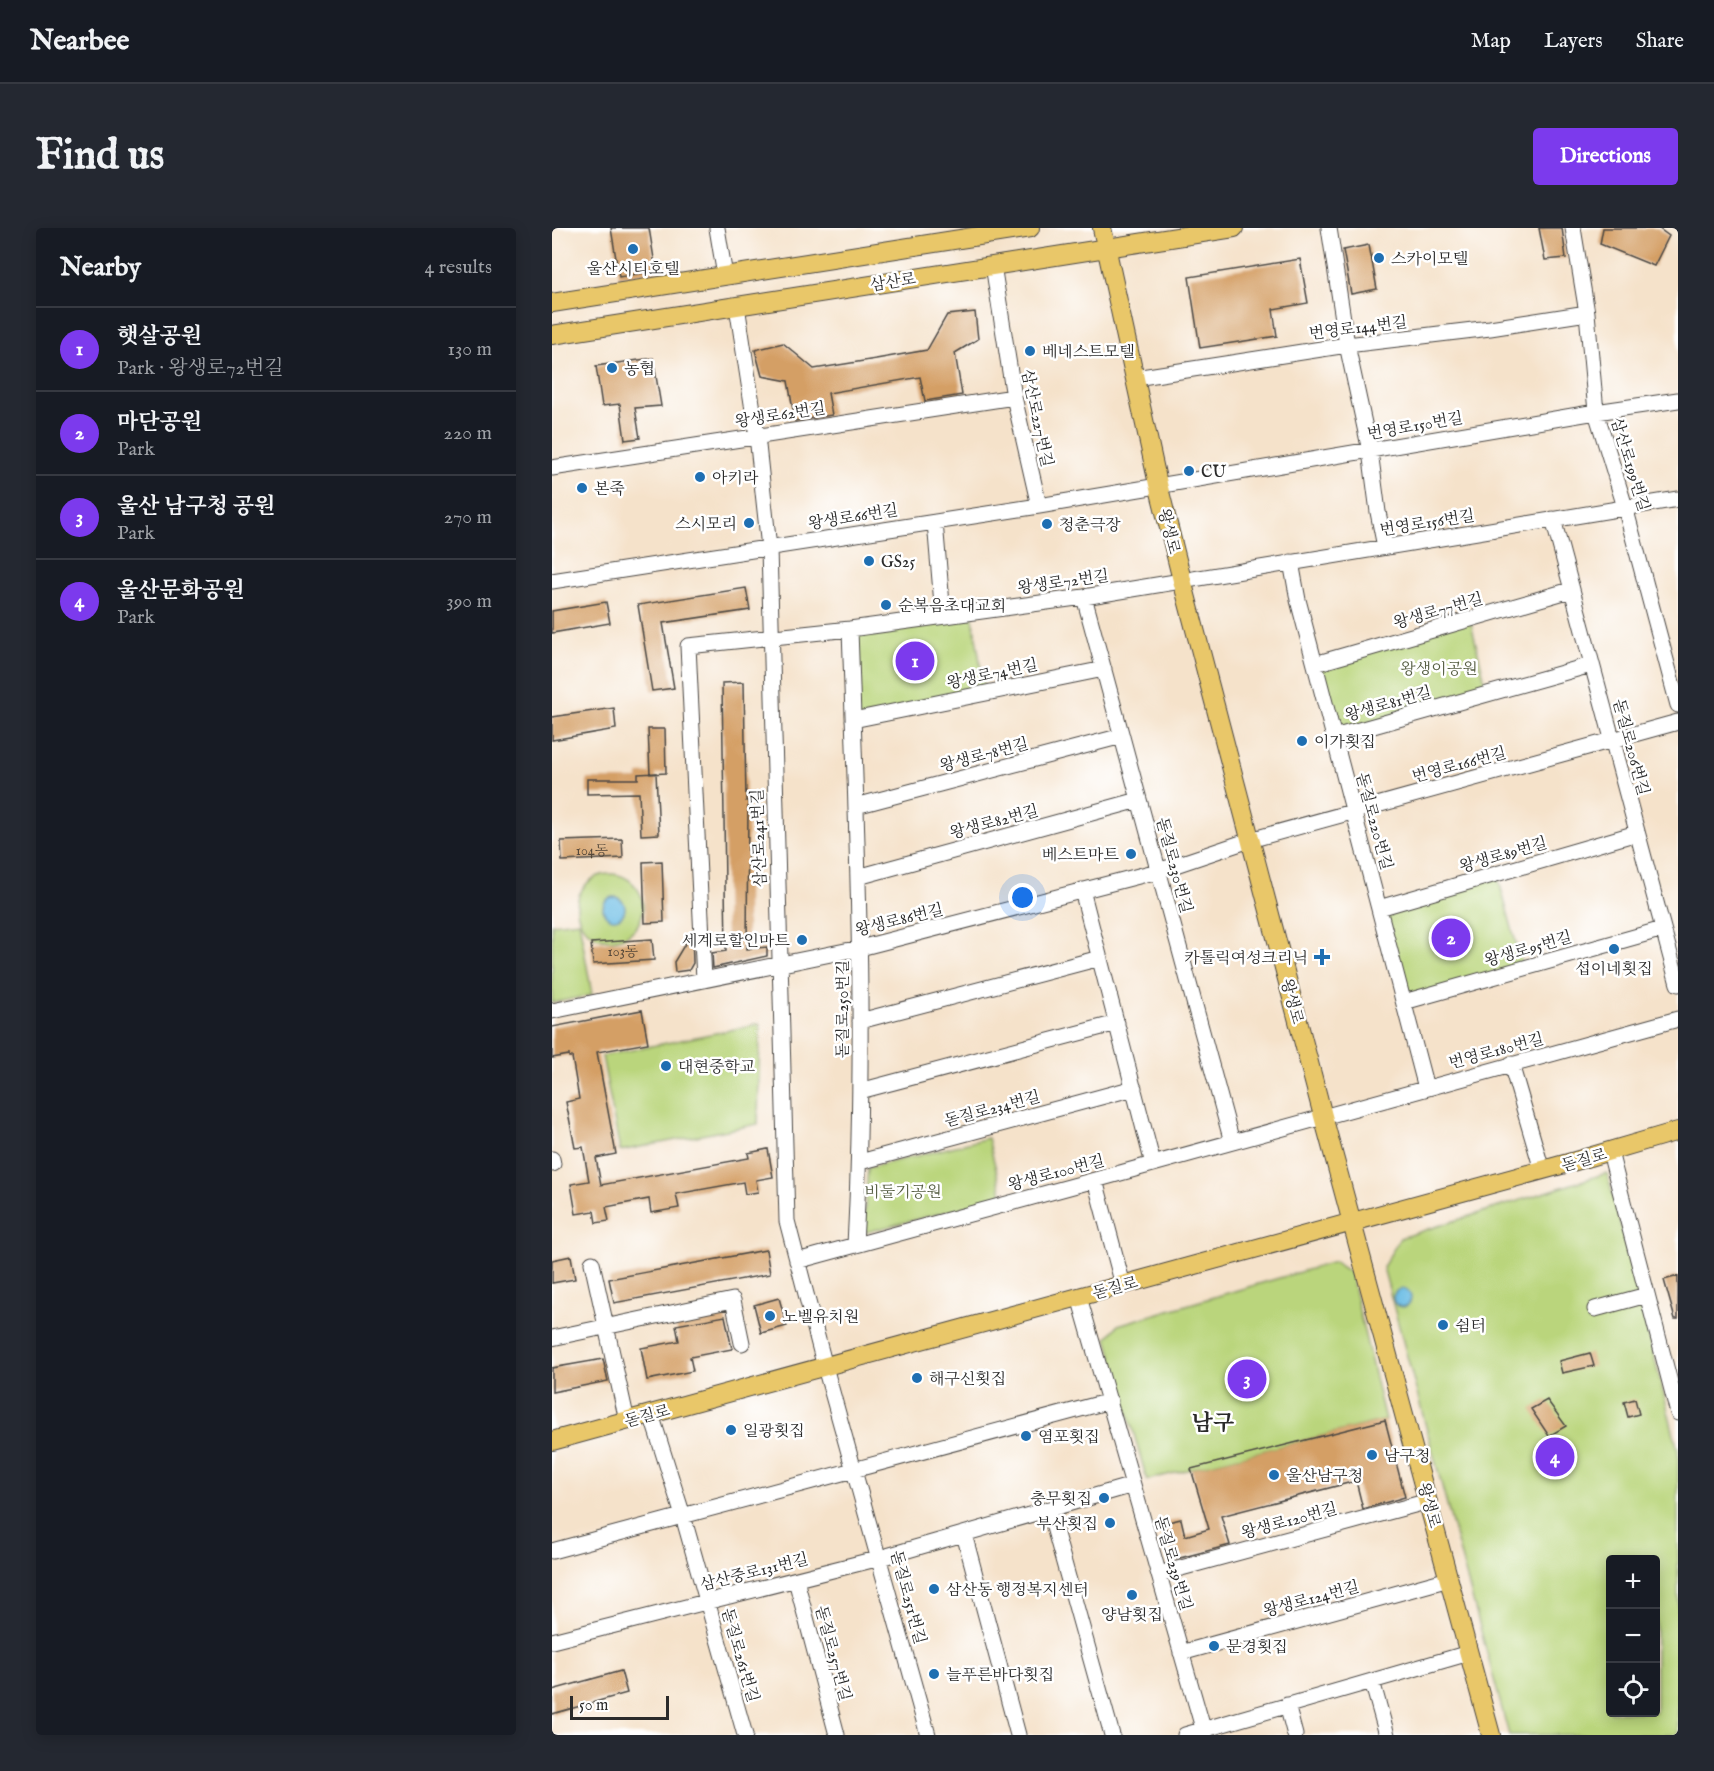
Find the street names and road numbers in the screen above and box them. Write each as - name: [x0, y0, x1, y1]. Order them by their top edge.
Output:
- street label: 삼산로: [869, 269, 918, 296]
- street label: 번영로144번길: [1308, 313, 1409, 345]
- street label: 삼산로227번길: [1016, 368, 1056, 469]
- street label: 왕생로62번길: [734, 399, 827, 433]
- street label: 번영로150번길: [1366, 409, 1465, 445]
- street label: 삼산로199번길: [1605, 415, 1653, 514]
- street label: 왕생로66번길: [807, 501, 900, 535]
- street label: 왕생로: [1153, 507, 1184, 557]
- street label: 번영로156번길: [1378, 507, 1476, 541]
- street label: 왕생로72번길: [1016, 567, 1110, 599]
- street label: 왕생로77번길: [1391, 590, 1486, 634]
- street label: 왕생로74번길: [945, 656, 1040, 694]
- street label: 왕생로81번길: [1343, 683, 1434, 727]
- street label: 돋질로206번길: [1608, 697, 1653, 798]
- street label: 왕생로78번길: [938, 734, 1031, 777]
- street label: 번영로166번길: [1410, 744, 1509, 788]
- street label: 돋질로220번길: [1350, 771, 1396, 872]
- street label: 삼산로241번길: [748, 788, 772, 888]
- street label: 왕생로82번길: [948, 801, 1041, 844]
- street label: 돋질로230번길: [1151, 815, 1195, 916]
- street label: 왕생로89번길: [1457, 834, 1550, 878]
- street label: 왕생로86번길: [853, 900, 946, 942]
- street label: 왕생로95번길: [1483, 928, 1575, 972]
- street label: 돋질로250번길: [834, 960, 854, 1058]
- street label: 왕생로: [1275, 977, 1307, 1027]
- street label: 번영로180번길: [1447, 1030, 1546, 1074]
- street label: 돋질로234번길: [942, 1088, 1043, 1132]
- street label: 돋질로: [1560, 1145, 1610, 1177]
- street label: 왕생로100번길: [1006, 1151, 1107, 1196]
- street label: 돋질로: [1091, 1273, 1141, 1305]
- street label: 돋질로: [623, 1401, 673, 1433]
- street label: 왕생로: [1412, 1481, 1444, 1531]
- street label: 왕생로120번길: [1239, 1500, 1340, 1544]
- street label: 돋질로239번길: [1149, 1514, 1195, 1613]
- street label: 돋질로251번길: [885, 1548, 929, 1647]
- street label: 삼산중로131번길: [698, 1550, 811, 1596]
- street label: 왕생로124번길: [1261, 1578, 1362, 1622]
- street label: 돋질로257번길: [810, 1604, 854, 1703]
- street label: 돋질로261번길: [716, 1606, 762, 1705]

